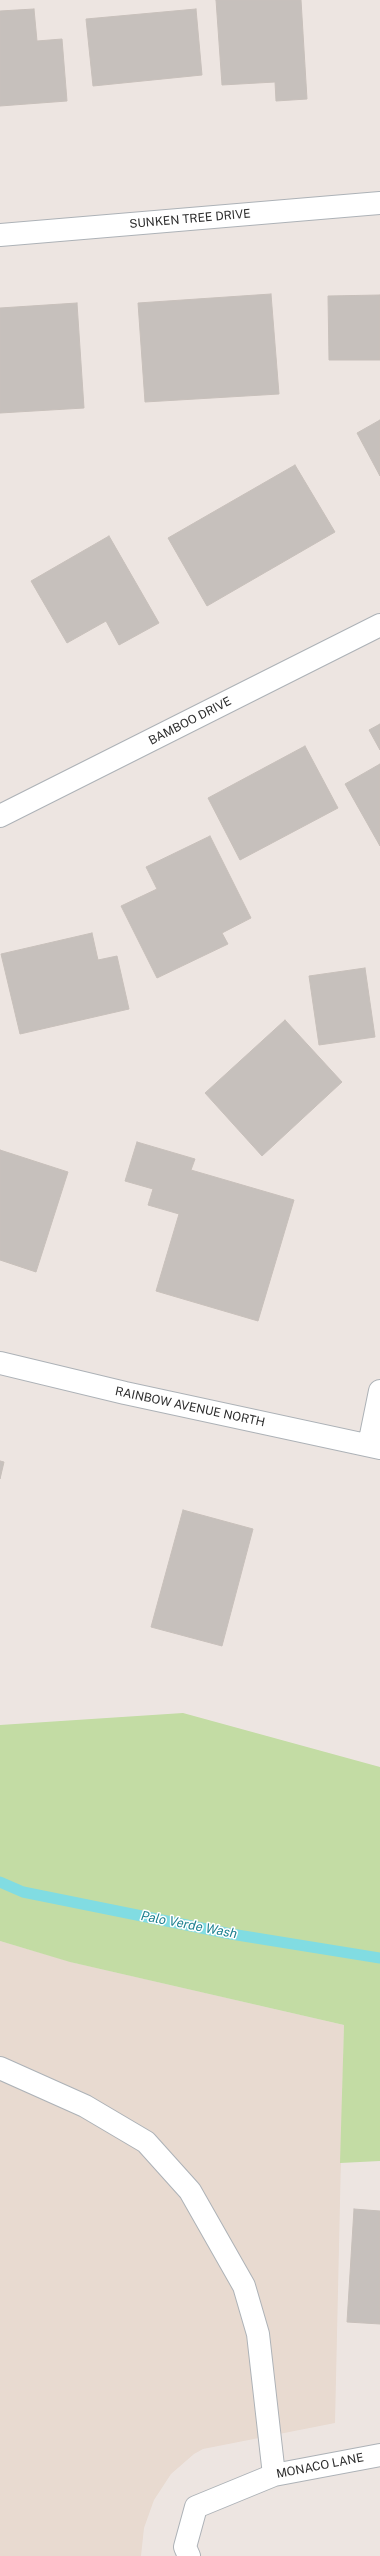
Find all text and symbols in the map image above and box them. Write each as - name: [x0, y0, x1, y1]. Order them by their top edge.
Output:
- street label: SUNKEN TREE DRIVE: [129, 207, 251, 231]
- street label: BAMBOO DRIVE: [146, 694, 234, 748]
- street label: RAINBOW AVENUE NORTH: [114, 1384, 266, 1430]
- water label: Palo Verde Wash: [140, 1908, 238, 1942]
- street label: MONACO LANE: [275, 2450, 365, 2482]

